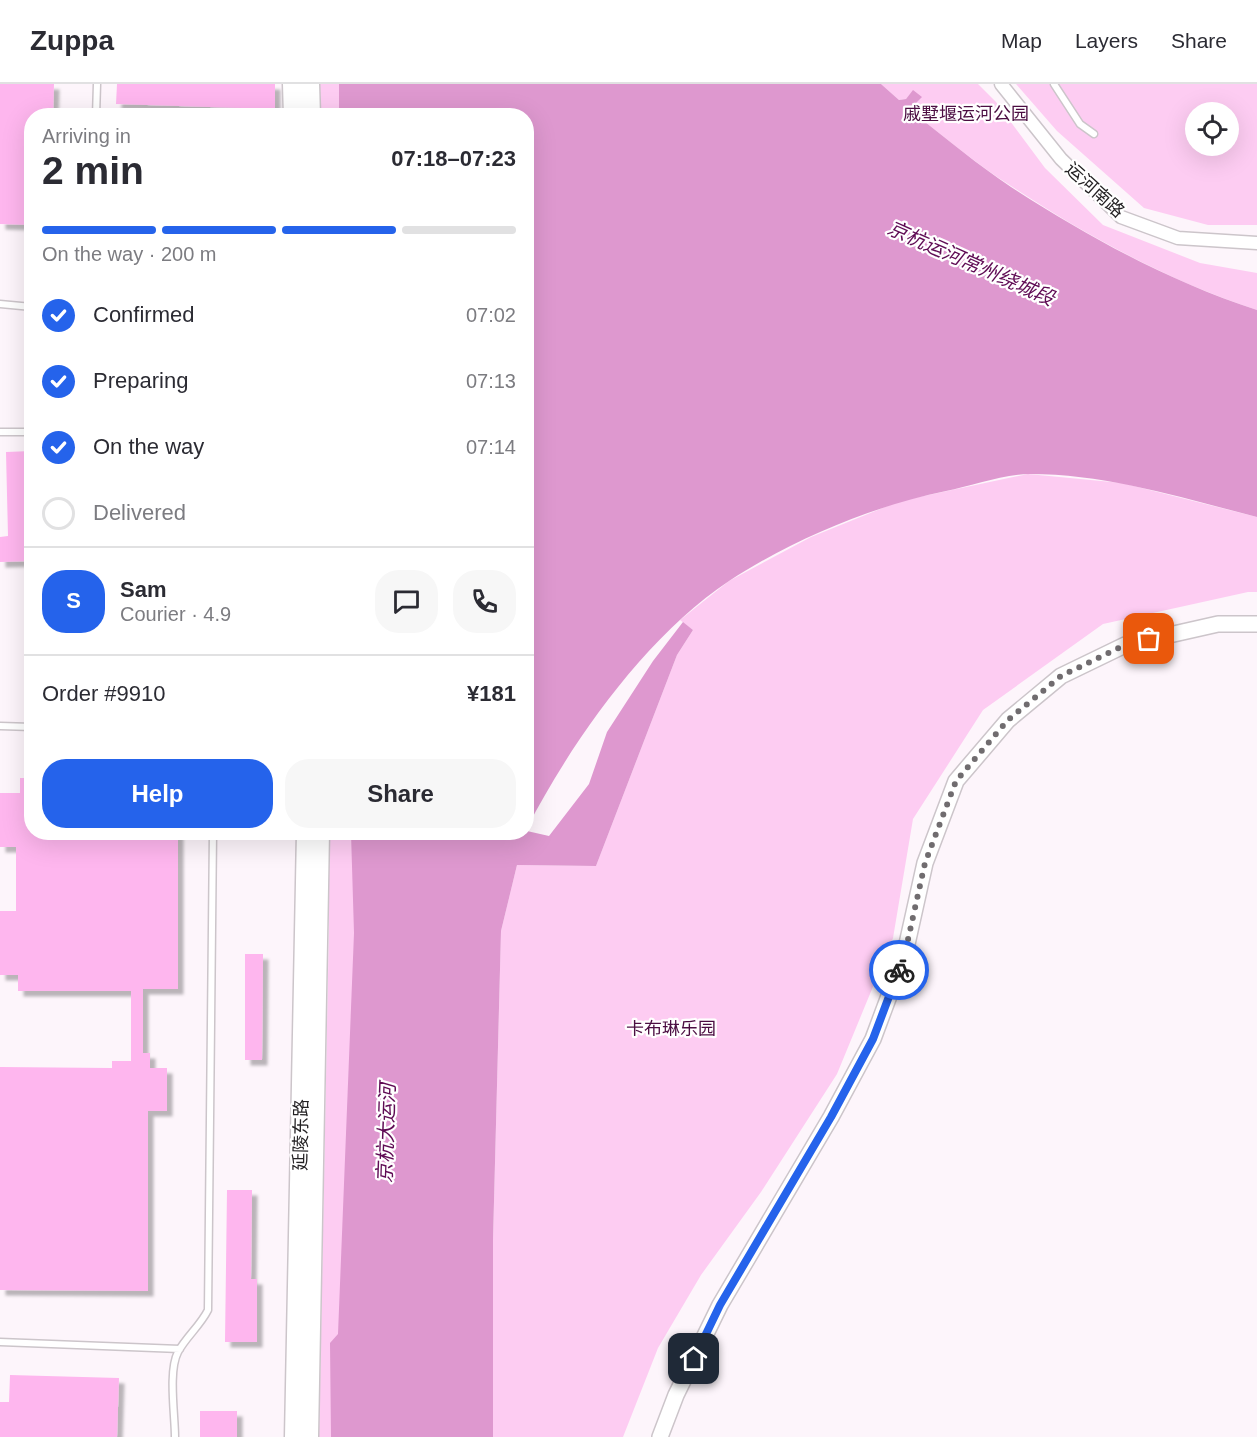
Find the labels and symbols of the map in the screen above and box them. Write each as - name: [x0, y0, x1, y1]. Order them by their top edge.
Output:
- park label: 戚墅堰运河公园: [903, 104, 1029, 124]
- street label: 运河南路: [1062, 158, 1128, 222]
- water label: 京杭运河常州绕城段: [884, 216, 1060, 310]
- pin: [1123, 613, 1174, 664]
- courier: [869, 940, 929, 1000]
- park label: 卡布琳乐园: [626, 1019, 716, 1039]
- water label: 京杭大运河: [373, 1079, 399, 1183]
- street label: 延陵东路: [290, 1099, 312, 1171]
- pin: [668, 1333, 719, 1384]

